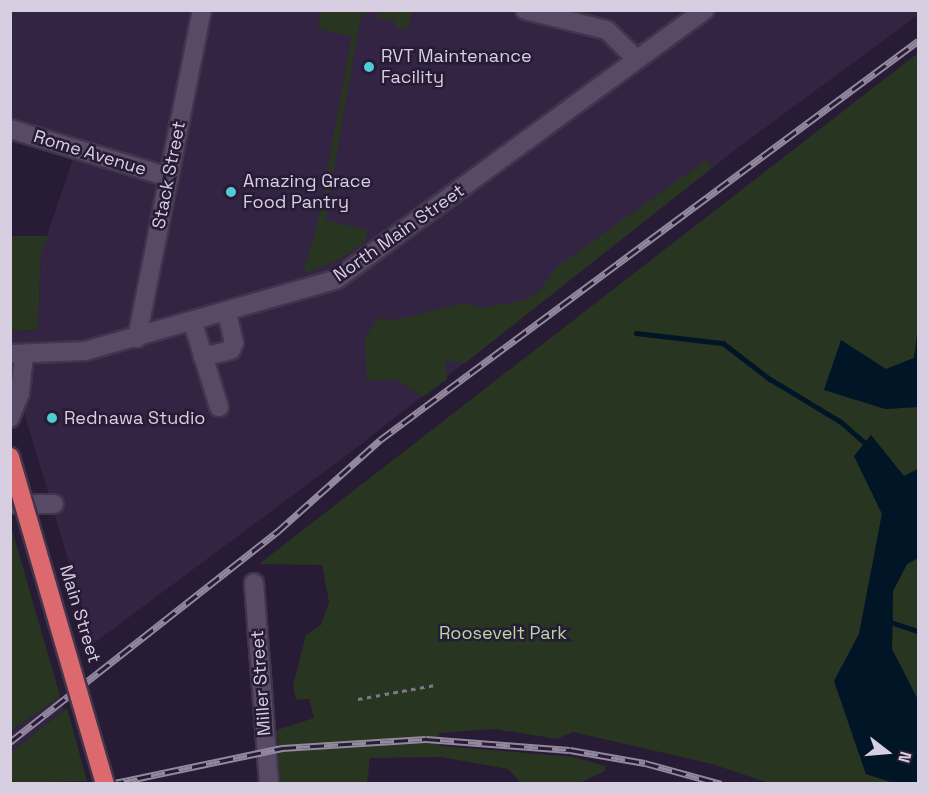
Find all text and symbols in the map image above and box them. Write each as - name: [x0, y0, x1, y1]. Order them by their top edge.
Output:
- place label: RVT Maintenance Facility: [381, 46, 532, 88]
- marker: RVT Maintenance Facility: [362, 60, 376, 74]
- street label: Stack Street: [148, 119, 190, 231]
- street label: Rome Avenue: [31, 126, 149, 180]
- place label: Amazing Grace Food Pantry: [243, 171, 371, 213]
- street label: North Main Street: [329, 180, 469, 286]
- marker: Amazing Grace Food Pantry: [224, 185, 238, 199]
- place label: Rednawa Studio: [64, 407, 206, 429]
- marker: Rednawa Studio: [45, 411, 59, 425]
- street label: Main Street: [55, 563, 105, 665]
- park label: Roosevelt Park: [439, 622, 567, 644]
- street label: Miller Street: [247, 629, 275, 737]
- north arrow: [857, 722, 917, 782]
- text: N: [893, 749, 916, 765]

